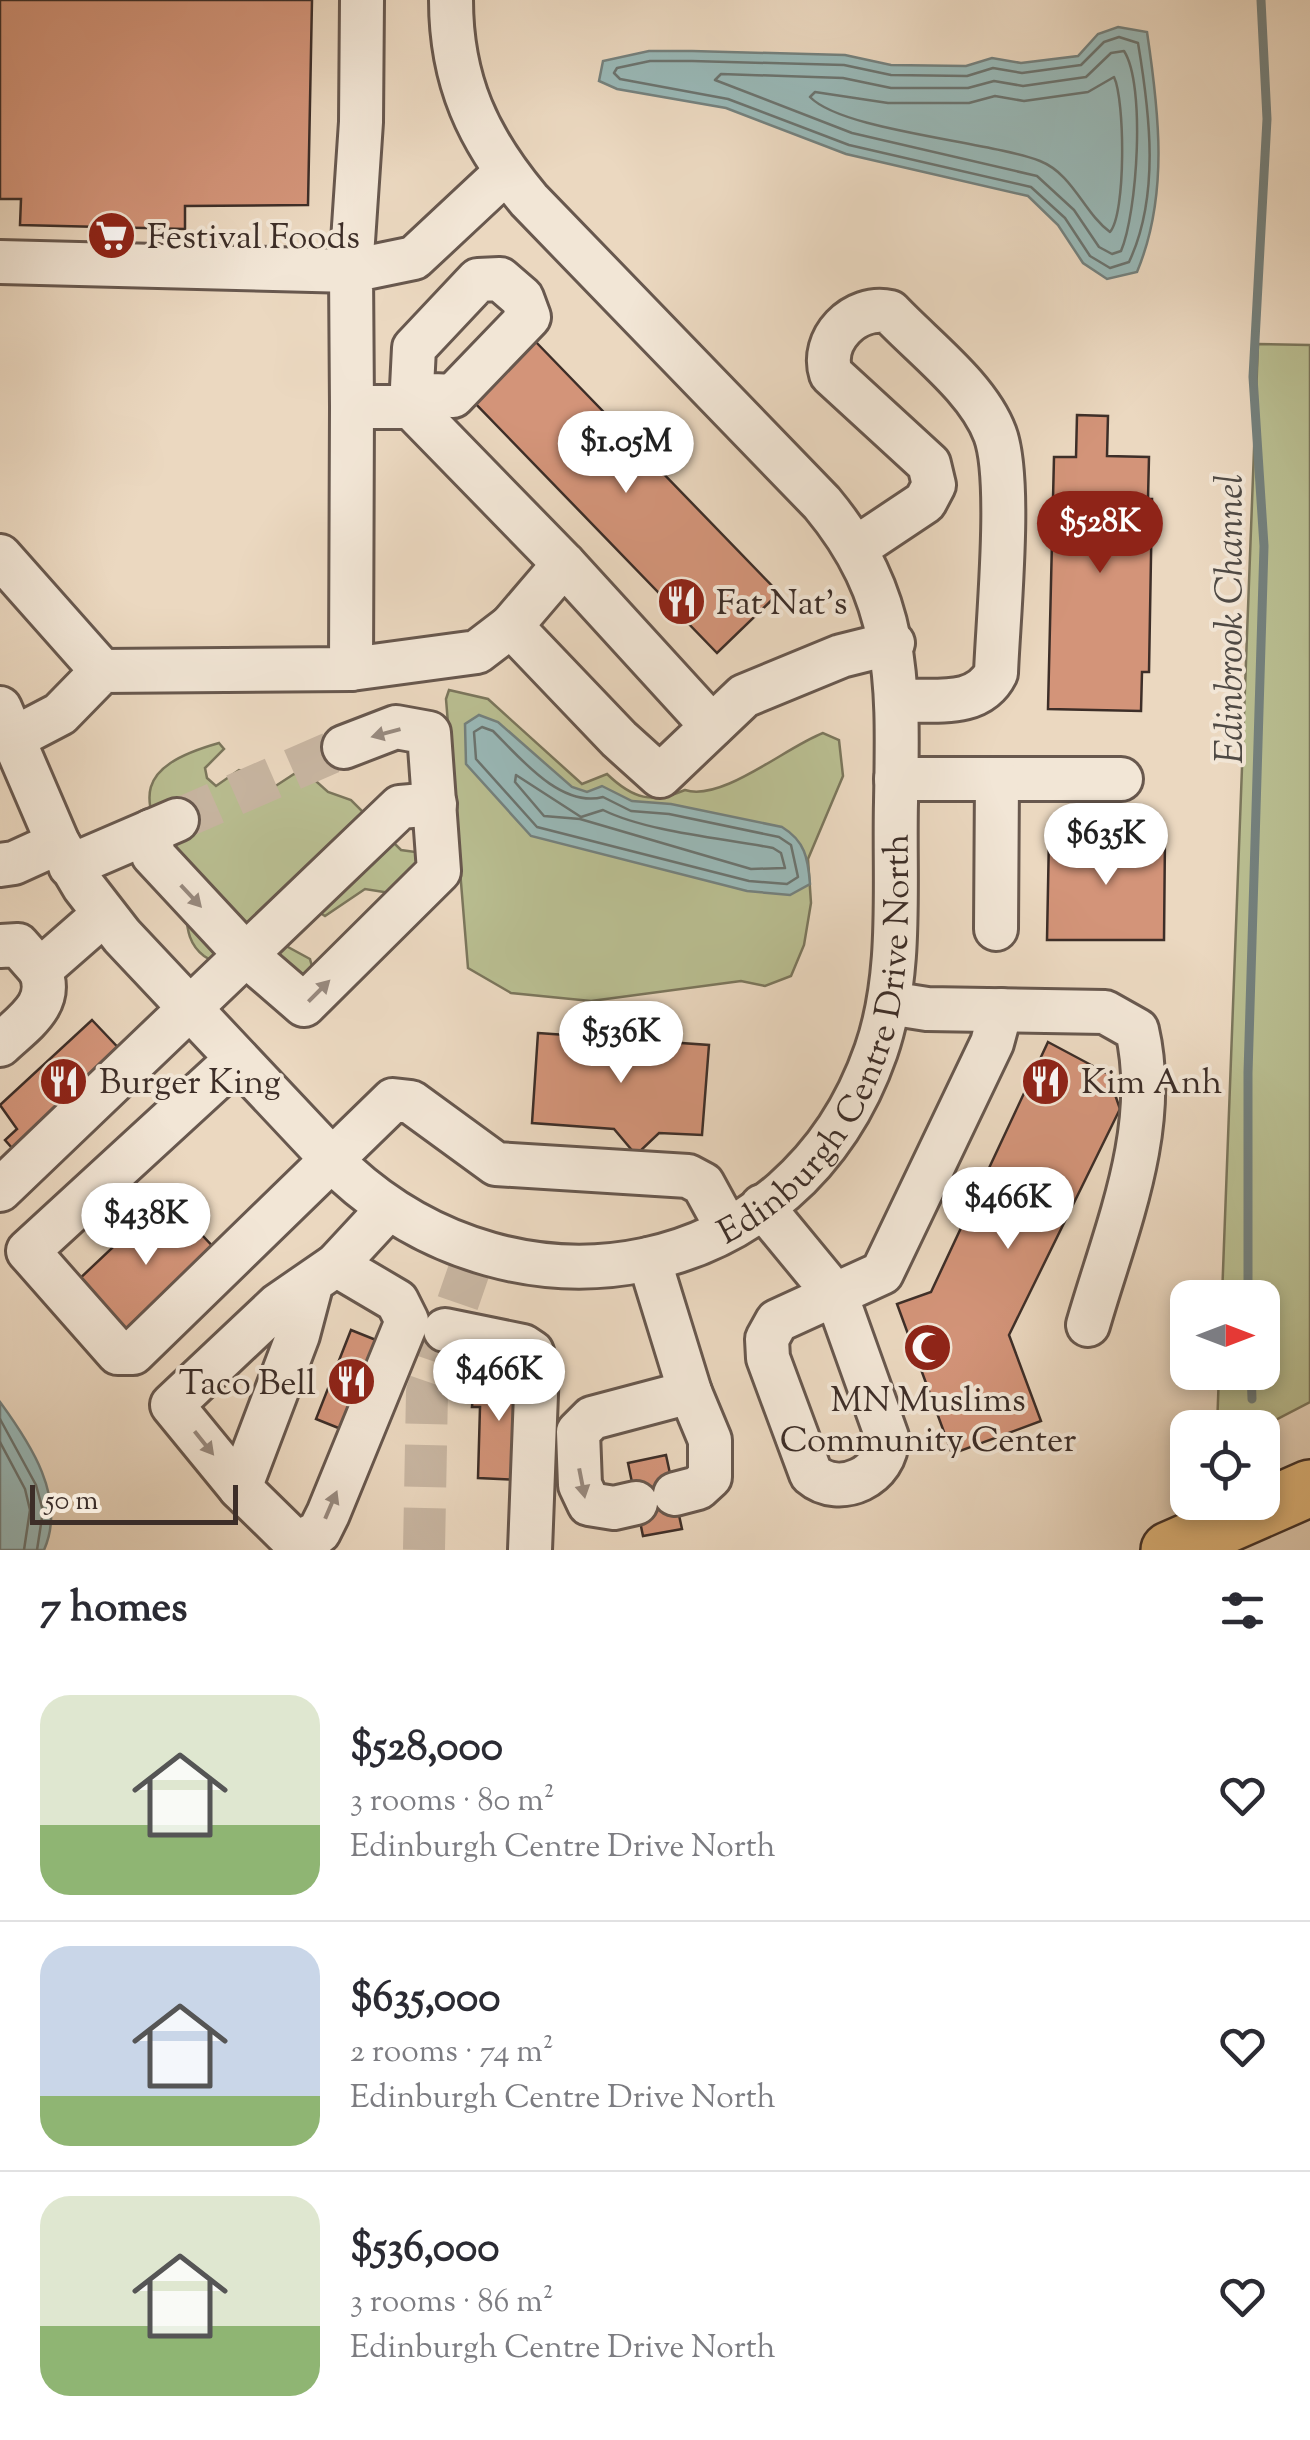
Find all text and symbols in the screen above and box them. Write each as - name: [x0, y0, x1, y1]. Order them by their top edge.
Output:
- supermarket icon: Festival Foods: [86, 210, 138, 262]
- place label: Festival Foods: [147, 214, 360, 265]
- pin: $1.05M: [545, 411, 707, 496]
- text: $1.05M: [580, 420, 672, 466]
- water label: Edinbrook Channel: [1206, 474, 1260, 764]
- pin: $528K: [1030, 491, 1170, 576]
- text: $528K: [1059, 500, 1141, 546]
- restaurant icon: Fat Nat's: [655, 576, 707, 628]
- place label: Fat Nat's: [716, 580, 848, 631]
- one-way arrow: [370, 726, 401, 741]
- pin: $635K: [1036, 803, 1176, 888]
- text: $635K: [1066, 812, 1146, 858]
- street label: Edinburgh Centre Drive North: [709, 834, 925, 1259]
- one-way arrow: [179, 884, 202, 908]
- one-way arrow: [306, 979, 330, 1003]
- pin: $536K: [551, 1001, 691, 1086]
- text: $536K: [581, 1010, 661, 1056]
- restaurant icon: Burger King: [38, 1055, 90, 1107]
- restaurant icon: Kim Anh: [1020, 1055, 1072, 1107]
- place label: Burger King: [99, 1059, 281, 1110]
- place label: Kim Anh: [1081, 1059, 1222, 1110]
- pin: $466K: [938, 1167, 1078, 1252]
- text: $466K: [964, 1176, 1052, 1222]
- pin: $438K: [76, 1183, 216, 1268]
- text: $438K: [103, 1192, 189, 1238]
- north arrow: [1170, 1280, 1280, 1390]
- map controls: [1170, 1280, 1280, 1520]
- mosque icon: MN Muslims Community Center: [902, 1321, 954, 1373]
- pin: $466K: [429, 1339, 569, 1424]
- text: $466K: [455, 1348, 543, 1394]
- restaurant icon: Taco Bell: [325, 1356, 377, 1408]
- place label: Taco Bell: [179, 1360, 316, 1411]
- place label: MN Muslims Community Center: [780, 1377, 1076, 1468]
- button: locate: [1170, 1410, 1280, 1520]
- one-way arrow: [192, 1431, 214, 1456]
- one-way arrow: [575, 1468, 590, 1499]
- scale bar: [30, 1480, 238, 1524]
- text: 50 m: [45, 1482, 99, 1522]
- one-way arrow: [323, 1490, 339, 1520]
- text: 7 homes: [40, 1580, 188, 1640]
- icon: filters: [1215, 1583, 1270, 1638]
- text: $528,000: [350, 1719, 503, 1779]
- icon: home: [120, 1735, 240, 1855]
- icon: heart: [1215, 1768, 1270, 1823]
- text: 3 rooms · 80 m²: [350, 1779, 554, 1825]
- text: Edinburgh Centre Drive North: [350, 1825, 775, 1871]
- text: $635,000: [350, 1970, 501, 2030]
- icon: home: [120, 1986, 240, 2106]
- icon: heart: [1215, 2019, 1270, 2074]
- text: 2 rooms · 74 m²: [350, 2030, 554, 2076]
- text: Edinburgh Centre Drive North: [350, 2076, 775, 2122]
- text: $536,000: [350, 2220, 499, 2280]
- icon: home: [120, 2236, 240, 2356]
- icon: heart: [1215, 2269, 1270, 2324]
- text: 3 rooms · 86 m²: [350, 2280, 553, 2326]
- text: Edinburgh Centre Drive North: [350, 2326, 775, 2372]

